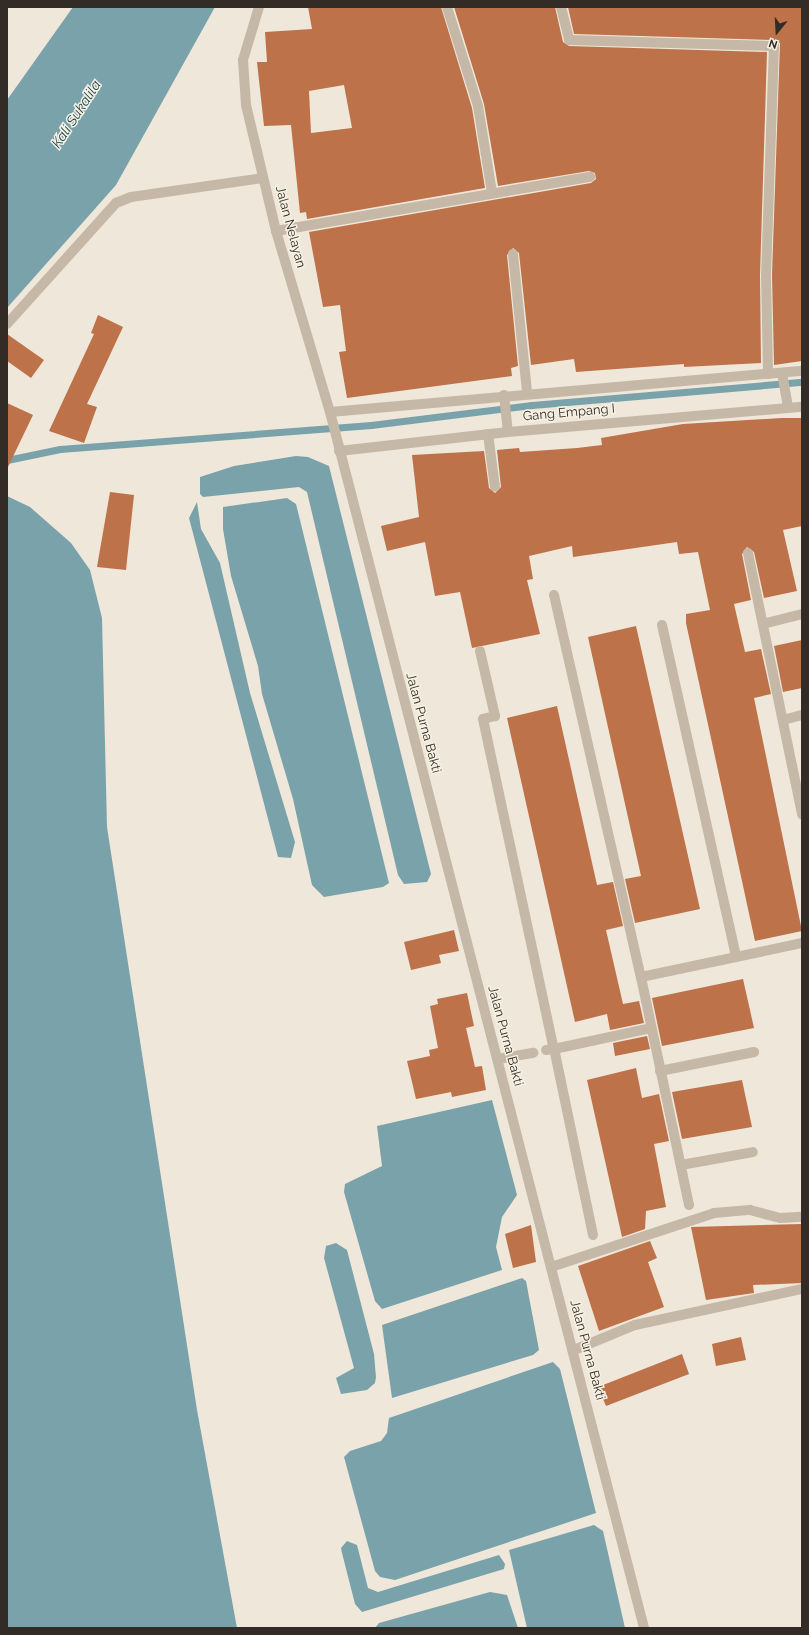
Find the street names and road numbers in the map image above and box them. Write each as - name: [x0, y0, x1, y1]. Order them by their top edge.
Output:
- street label: Jalan Nelayan: [272, 184, 308, 270]
- street label: Gang Empang I: [522, 401, 616, 425]
- street label: Jalan Purna Bakti: [402, 671, 444, 775]
- street label: Jalan Purna Bakti: [484, 984, 526, 1088]
- street label: Jalan Purna Bakti: [566, 1298, 608, 1402]

